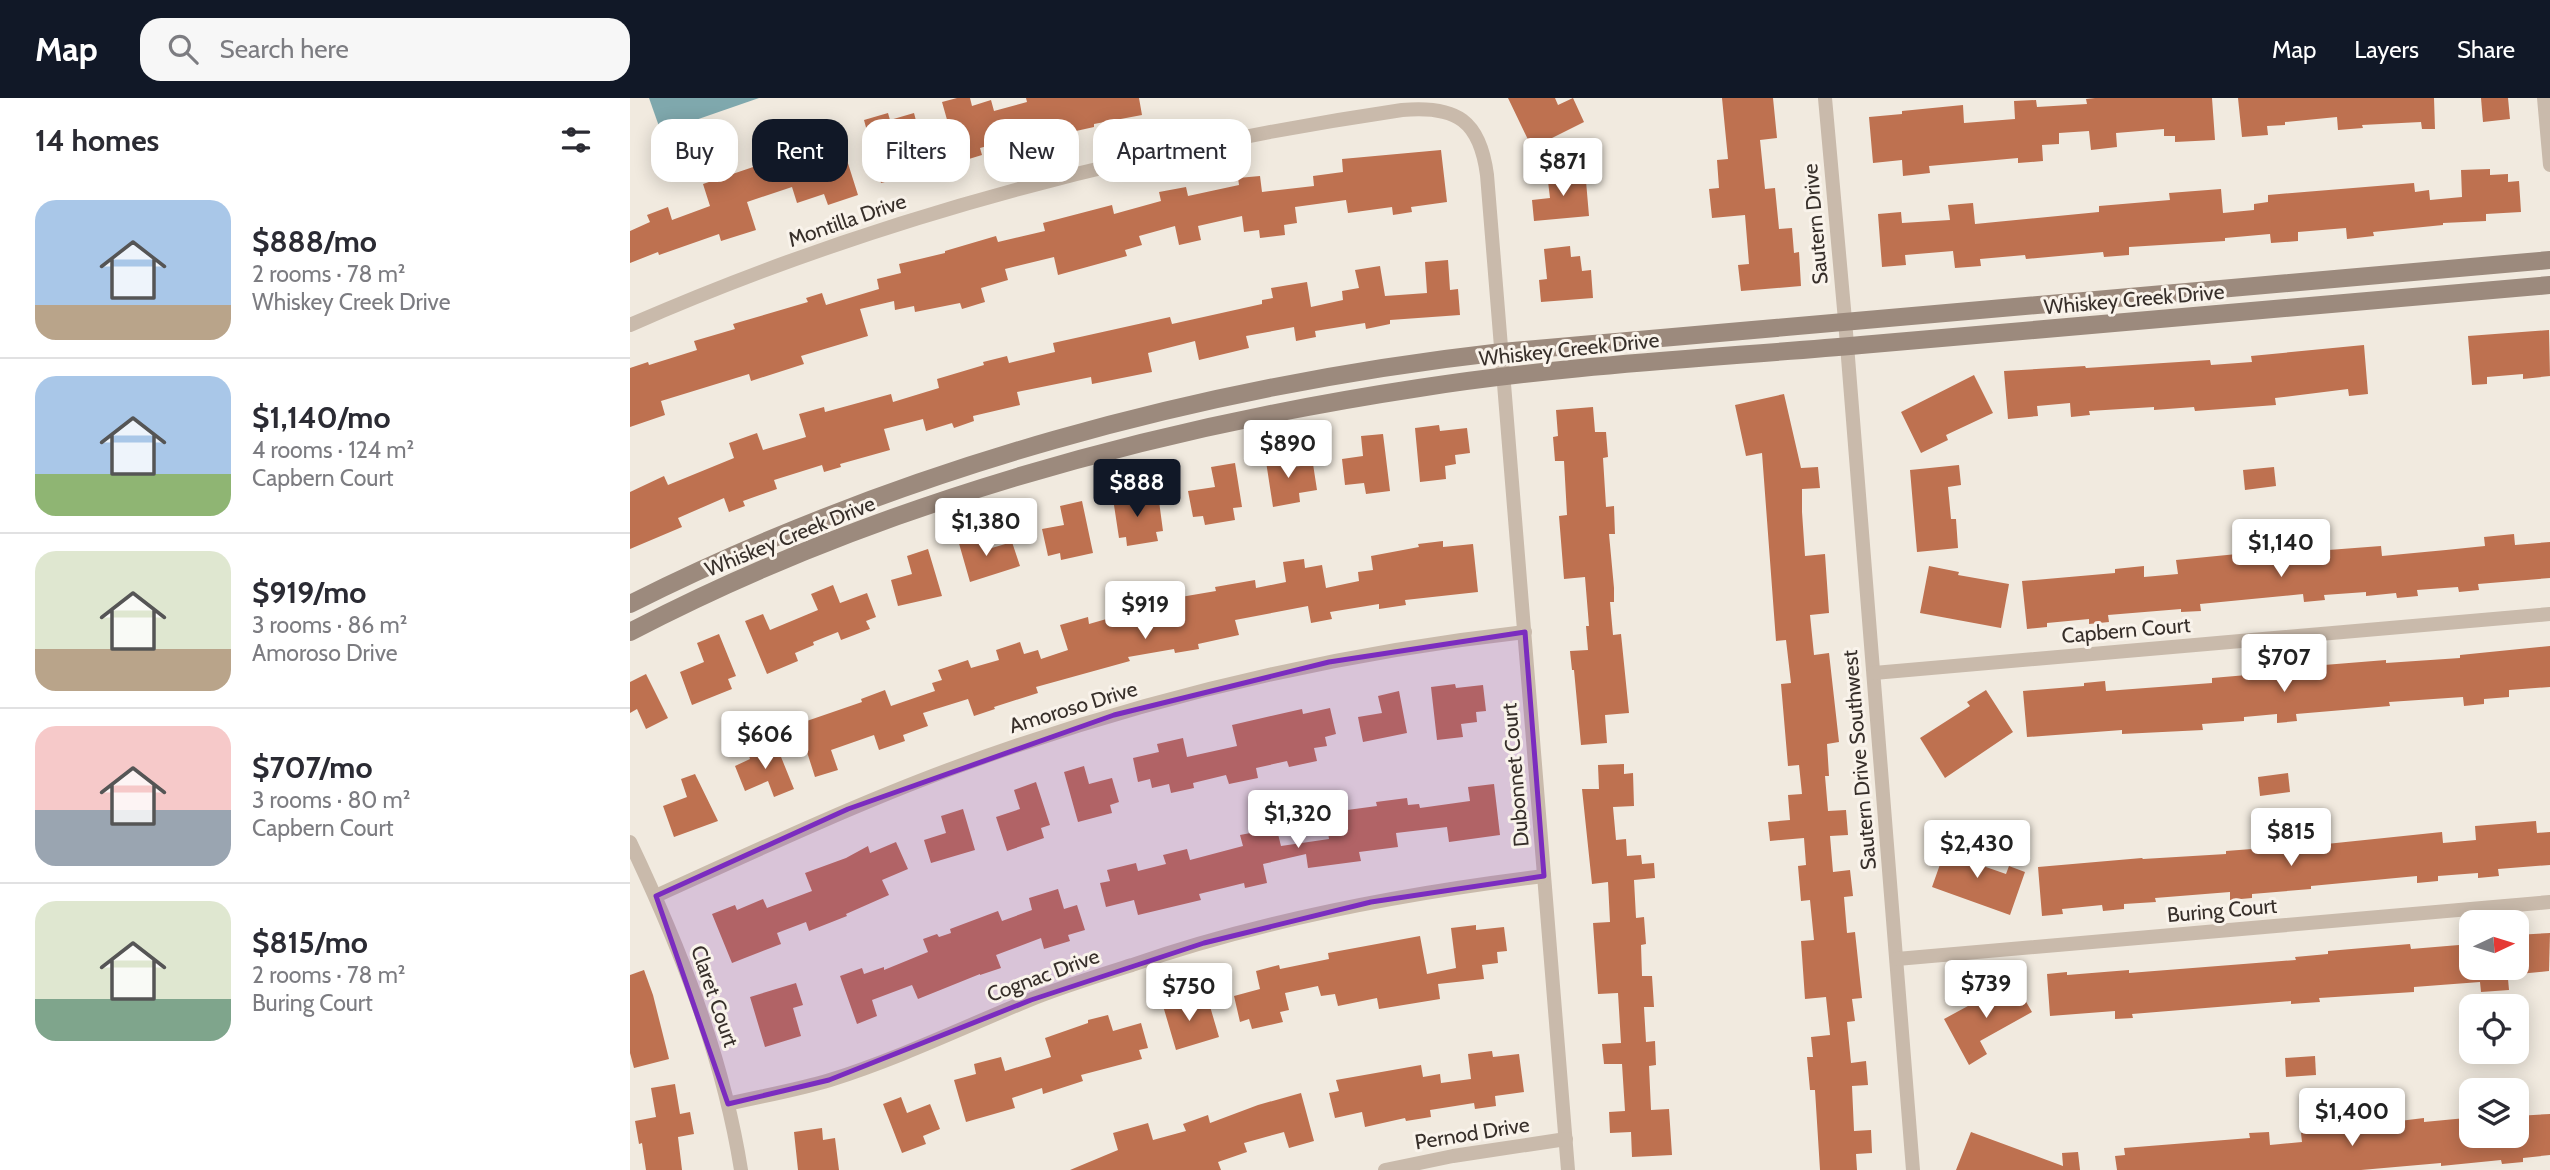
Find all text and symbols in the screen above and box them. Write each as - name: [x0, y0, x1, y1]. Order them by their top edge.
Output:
- search box: [140, 18, 630, 81]
- text: Map: [35, 29, 98, 69]
- icon: search: [164, 30, 202, 68]
- text: Search here: [220, 33, 349, 65]
- text: Map: [2272, 35, 2316, 64]
- text: Layers: [2354, 35, 2419, 64]
- text: Share: [2457, 35, 2515, 64]
- chip: Buy: [651, 119, 738, 182]
- chip: Rent: [752, 119, 848, 182]
- chip: Filters: [862, 119, 970, 182]
- chip: New: [984, 119, 1079, 182]
- chip: Apartment: [1093, 119, 1251, 182]
- icon: filters: [557, 121, 595, 159]
- text: 14 homes: [35, 122, 159, 159]
- pin: $871: [1522, 139, 1604, 198]
- text: $871: [1539, 147, 1587, 175]
- street label: Sautern Drive: [1797, 162, 1833, 286]
- street label: Montilla Drive: [785, 188, 910, 252]
- text: $888/mo: [252, 223, 377, 260]
- icon: home: [91, 228, 175, 312]
- text: 2 rooms · 78 m²: [252, 260, 406, 288]
- street label: Whiskey Creek Drive: [2043, 279, 2226, 319]
- text: Whiskey Creek Drive: [252, 288, 450, 316]
- street label: Whiskey Creek Drive: [1478, 327, 1661, 371]
- text: $1,140/mo: [252, 399, 391, 436]
- icon: home: [91, 404, 175, 488]
- pin: $890: [1247, 420, 1329, 480]
- text: $890: [1260, 429, 1316, 457]
- text: 4 rooms · 124 m²: [252, 436, 414, 464]
- pin: $888: [1096, 460, 1178, 519]
- text: Capbern Court: [252, 464, 393, 492]
- text: $888: [1109, 468, 1165, 496]
- street label: Whiskey Creek Drive: [701, 490, 879, 582]
- pin: $1,380: [929, 498, 1043, 558]
- text: $1,380: [951, 507, 1021, 535]
- pin: $1,140: [2224, 519, 2338, 579]
- text: $1,140: [2248, 528, 2314, 556]
- text: $919/mo: [252, 574, 366, 611]
- icon: home: [91, 579, 175, 663]
- pin: $919: [1104, 582, 1186, 641]
- text: $919: [1121, 590, 1169, 618]
- text: 3 rooms · 86 m²: [252, 611, 407, 639]
- street label: Capbern Court: [2061, 612, 2191, 648]
- pin: $707: [2243, 634, 2325, 694]
- text: Amoroso Drive: [252, 639, 398, 667]
- text: $707: [2258, 643, 2310, 671]
- street label: Sautern Drive Southwest: [1837, 649, 1881, 871]
- street label: Amoroso Drive: [1006, 676, 1140, 738]
- street label: Dubonnet Court: [1496, 702, 1534, 848]
- pin: $606: [724, 712, 806, 771]
- text: $606: [737, 720, 793, 748]
- text: $707/mo: [252, 749, 372, 786]
- icon: home: [91, 754, 175, 838]
- text: 3 rooms · 80 m²: [252, 786, 410, 814]
- pin: $1,320: [1241, 790, 1355, 850]
- text: $1,320: [1264, 799, 1332, 827]
- pin: $815: [2250, 808, 2332, 868]
- text: Capbern Court: [252, 814, 393, 842]
- text: $815: [2267, 817, 2315, 845]
- pin: $2,430: [1920, 820, 2034, 880]
- text: $2,430: [1940, 829, 2014, 857]
- street label: Buring Court: [2166, 893, 2278, 927]
- north arrow: [2459, 910, 2529, 980]
- map controls: [2459, 910, 2529, 1148]
- text: $815/mo: [252, 924, 368, 961]
- icon: home: [91, 929, 175, 1013]
- street label: Claret Court: [686, 942, 744, 1050]
- street label: Cognac Drive: [983, 943, 1103, 1007]
- pin: $739: [1945, 960, 2027, 1020]
- text: 2 rooms · 78 m²: [252, 961, 406, 989]
- pin: $750: [1148, 964, 1230, 1023]
- text: $739: [1961, 969, 2011, 997]
- text: $750: [1162, 972, 1216, 1000]
- text: Buring Court: [252, 989, 373, 1017]
- button: locate: [2459, 994, 2529, 1064]
- button: layers: [2459, 1078, 2529, 1148]
- pin: $1,400: [2295, 1088, 2409, 1148]
- text: $1,400: [2315, 1097, 2389, 1125]
- street label: Pernod Drive: [1413, 1112, 1531, 1154]

